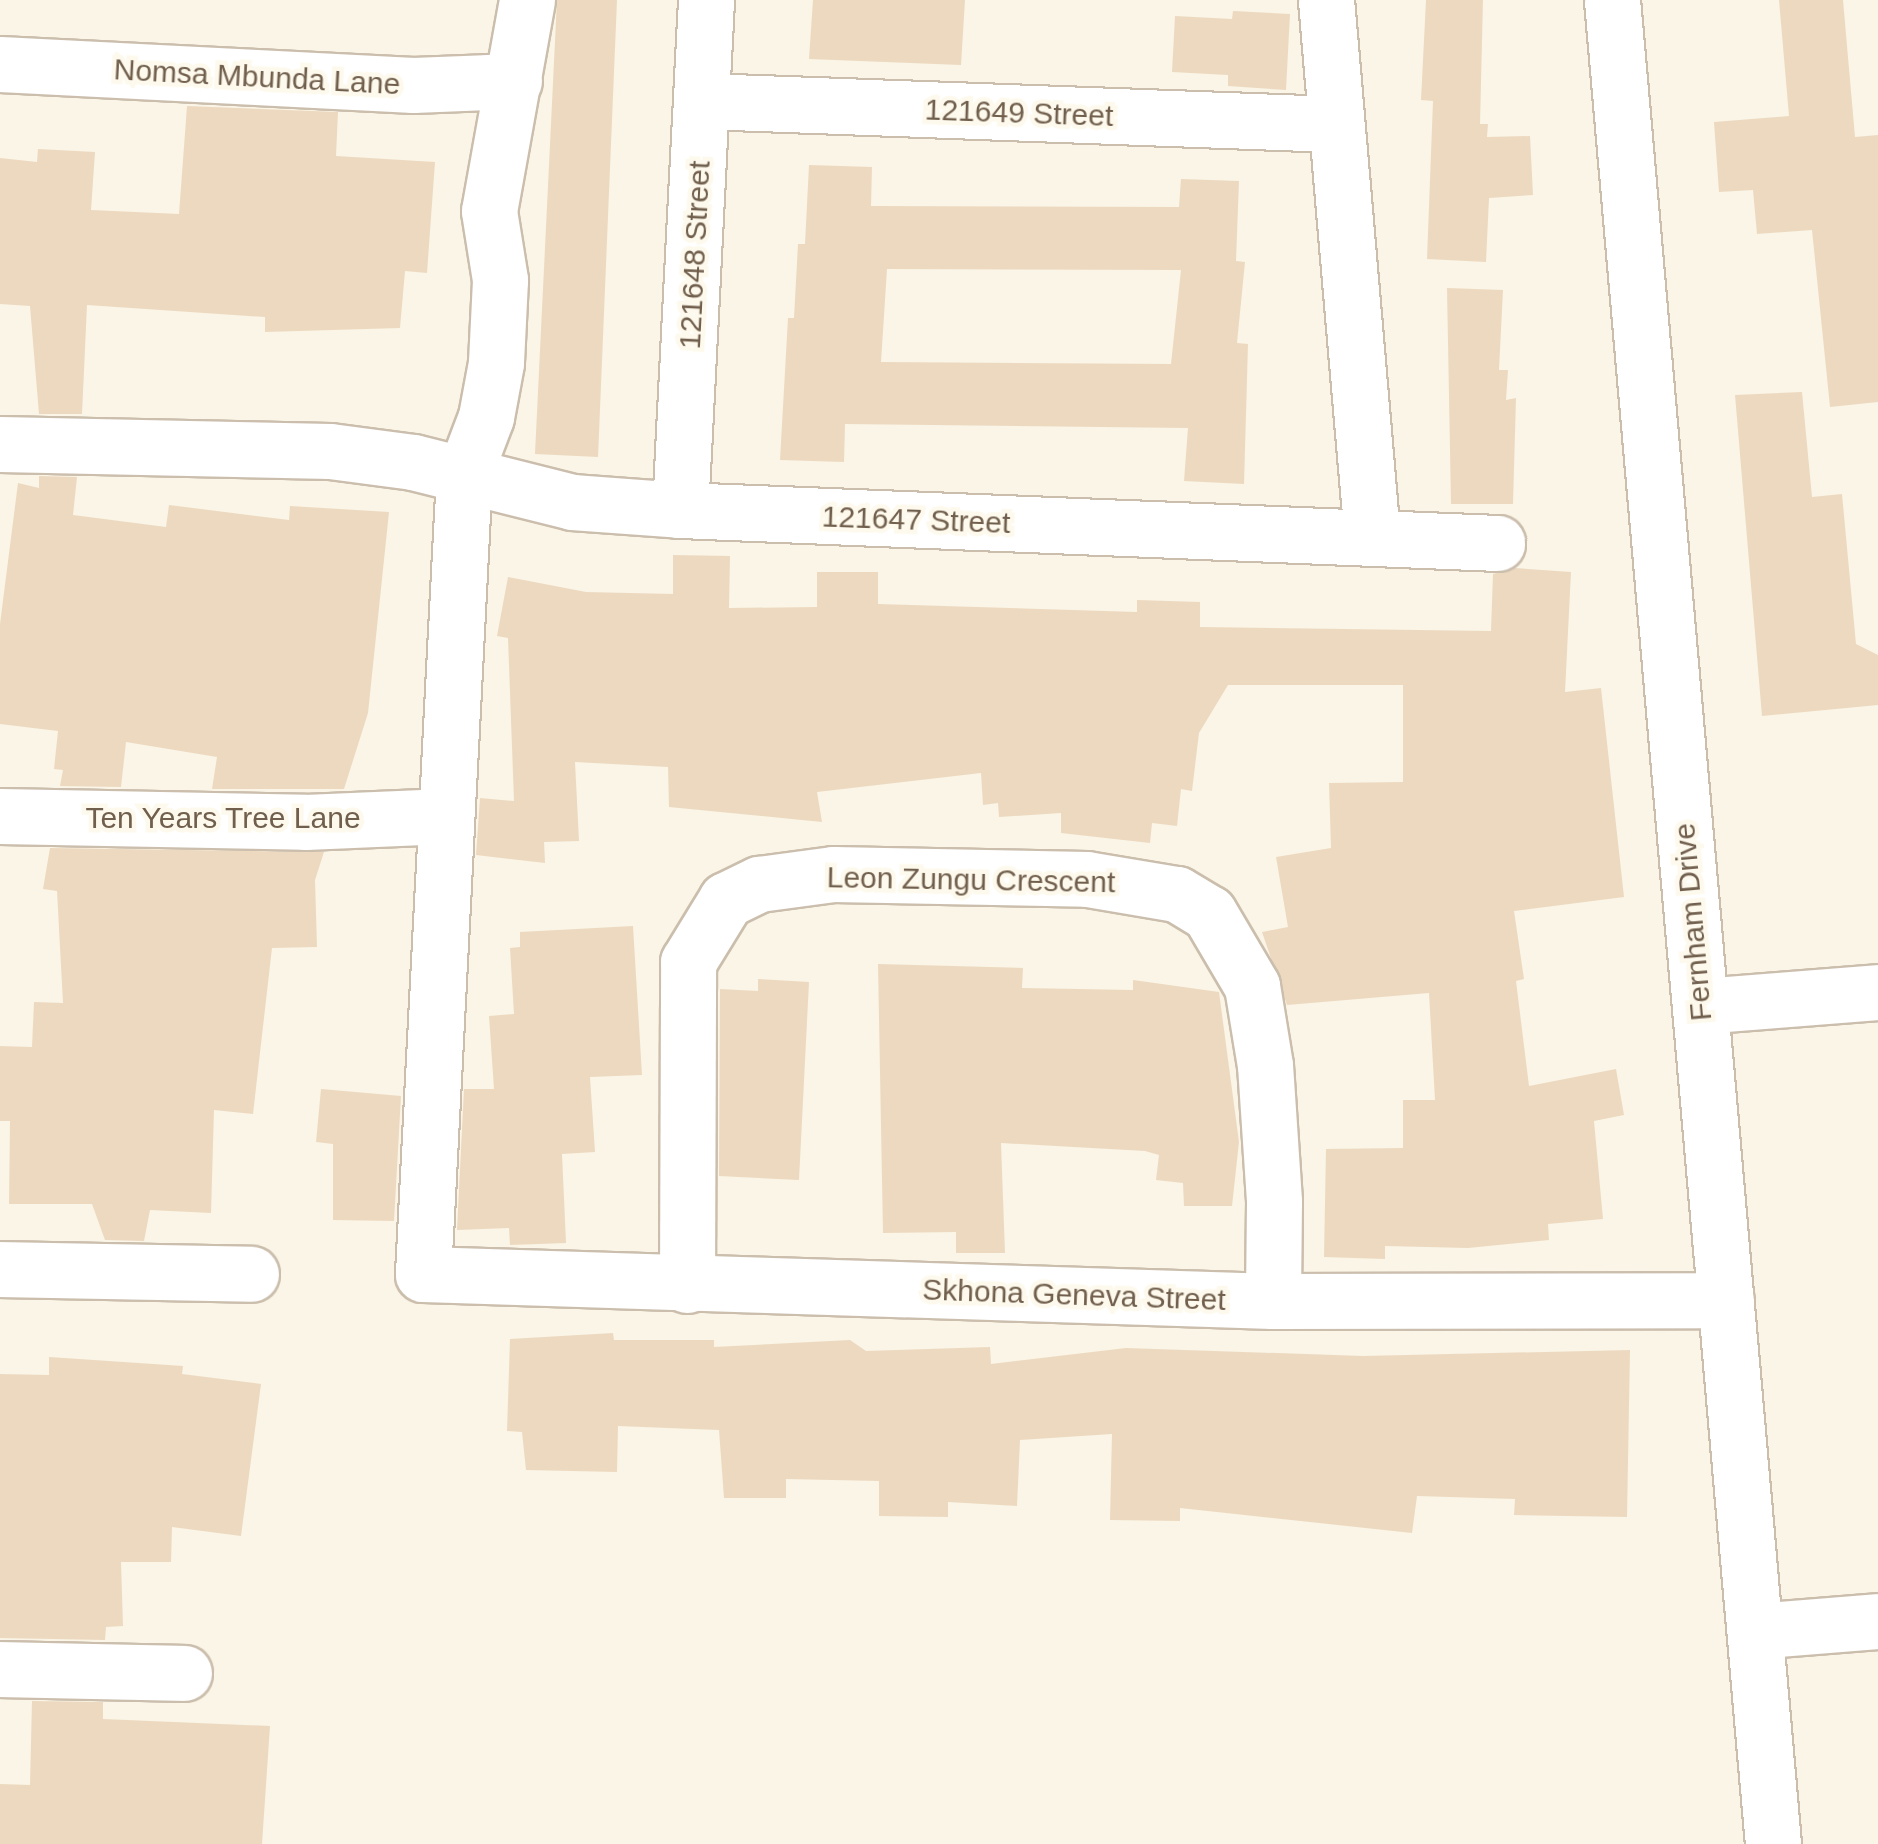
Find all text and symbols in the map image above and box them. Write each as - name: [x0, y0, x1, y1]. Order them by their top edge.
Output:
- street label: Nomsa Mbunda Lane: [113, 52, 401, 102]
- street label: 121649 Street: [924, 92, 1114, 134]
- street label: 121648 Street: [672, 160, 718, 350]
- street label: 121647 Street: [821, 499, 1011, 541]
- street label: Ten Years Tree Lane: [85, 800, 361, 836]
- street label: Fernham Drive: [1666, 822, 1720, 1022]
- street label: Leon Zungu Crescent: [826, 859, 1116, 901]
- street label: Skhona Geneva Street: [922, 1272, 1226, 1318]

